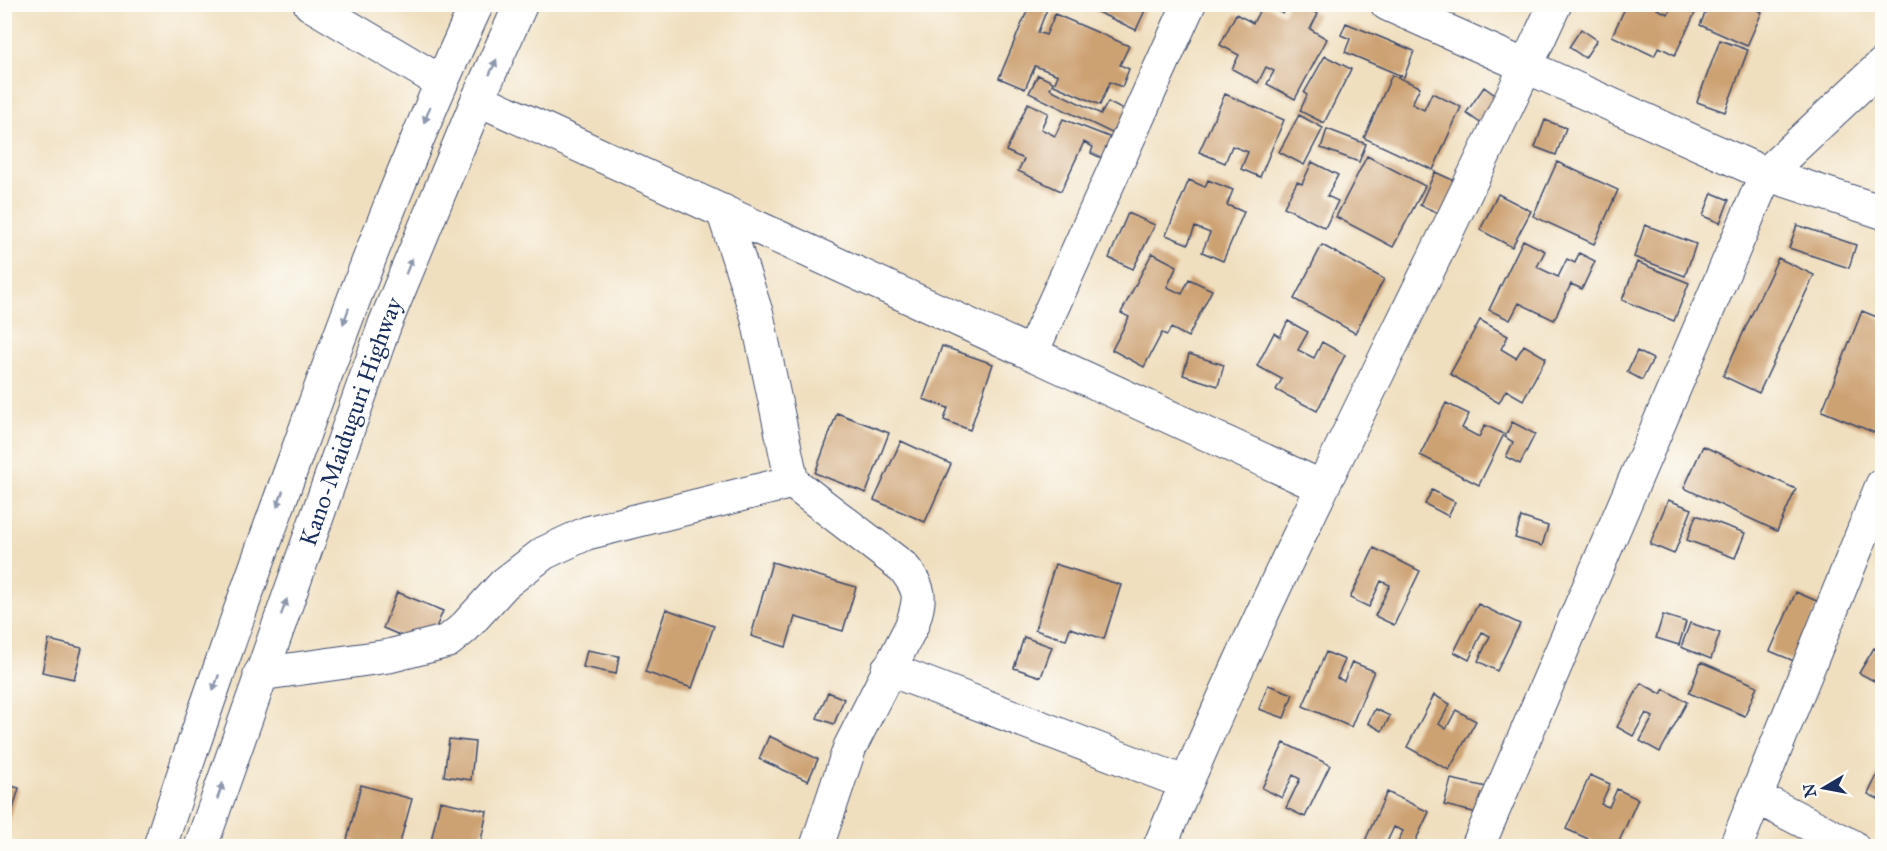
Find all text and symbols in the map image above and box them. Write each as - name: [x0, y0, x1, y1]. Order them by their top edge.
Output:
- one-way arrow: [488, 58, 498, 76]
- one-way arrow: [422, 107, 432, 125]
- one-way arrow: [405, 257, 414, 275]
- street label: Kano-Maiduguri Highway: [293, 292, 410, 550]
- one-way arrow: [341, 307, 351, 325]
- one-way arrow: [275, 490, 285, 508]
- one-way arrow: [280, 598, 290, 616]
- one-way arrow: [210, 674, 220, 692]
- north arrow: [1794, 758, 1854, 818]
- one-way arrow: [216, 782, 225, 800]
- text: N: [1799, 782, 1820, 799]

